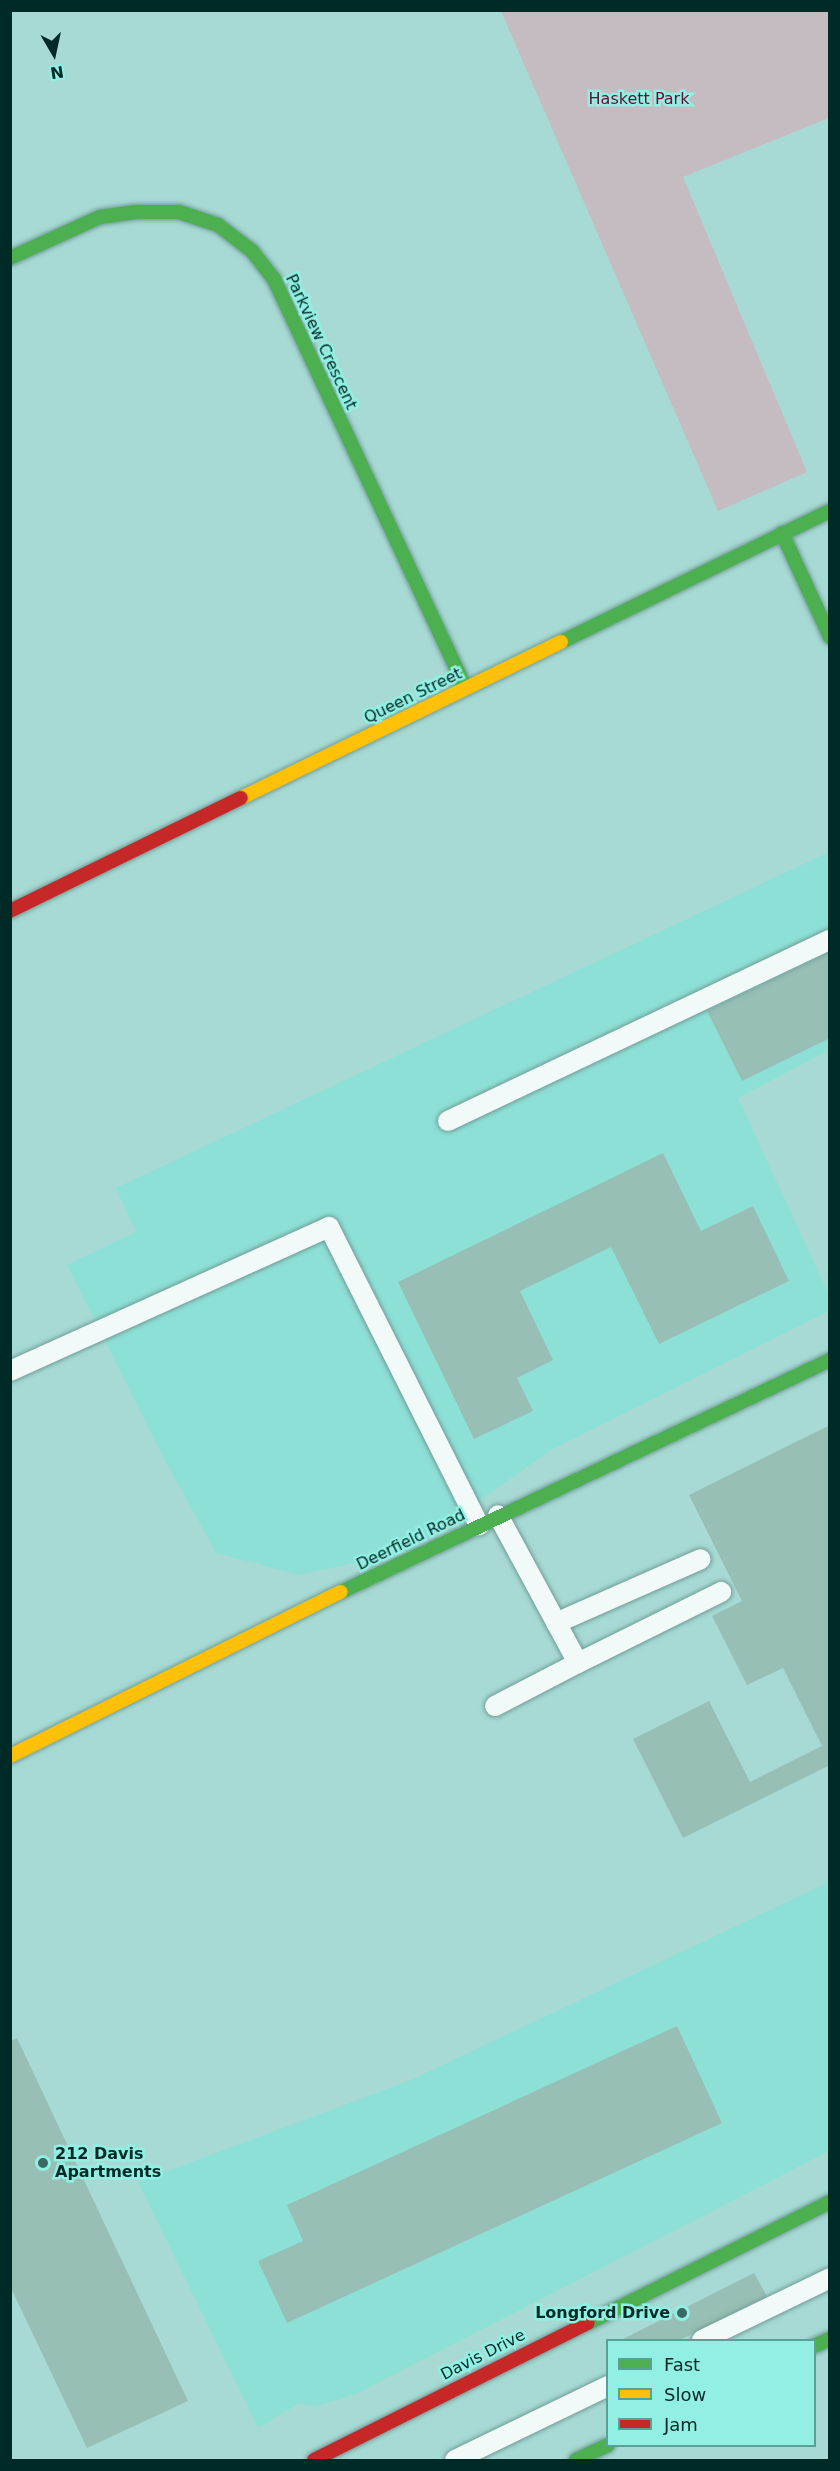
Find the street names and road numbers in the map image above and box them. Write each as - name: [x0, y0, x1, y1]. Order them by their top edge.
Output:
- street label: Parkview Crescent: [281, 271, 361, 413]
- street label: Queen Street: [361, 664, 465, 728]
- street label: Deerfield Road: [354, 1505, 468, 1575]
- street label: Davis Drive: [438, 2326, 528, 2384]

